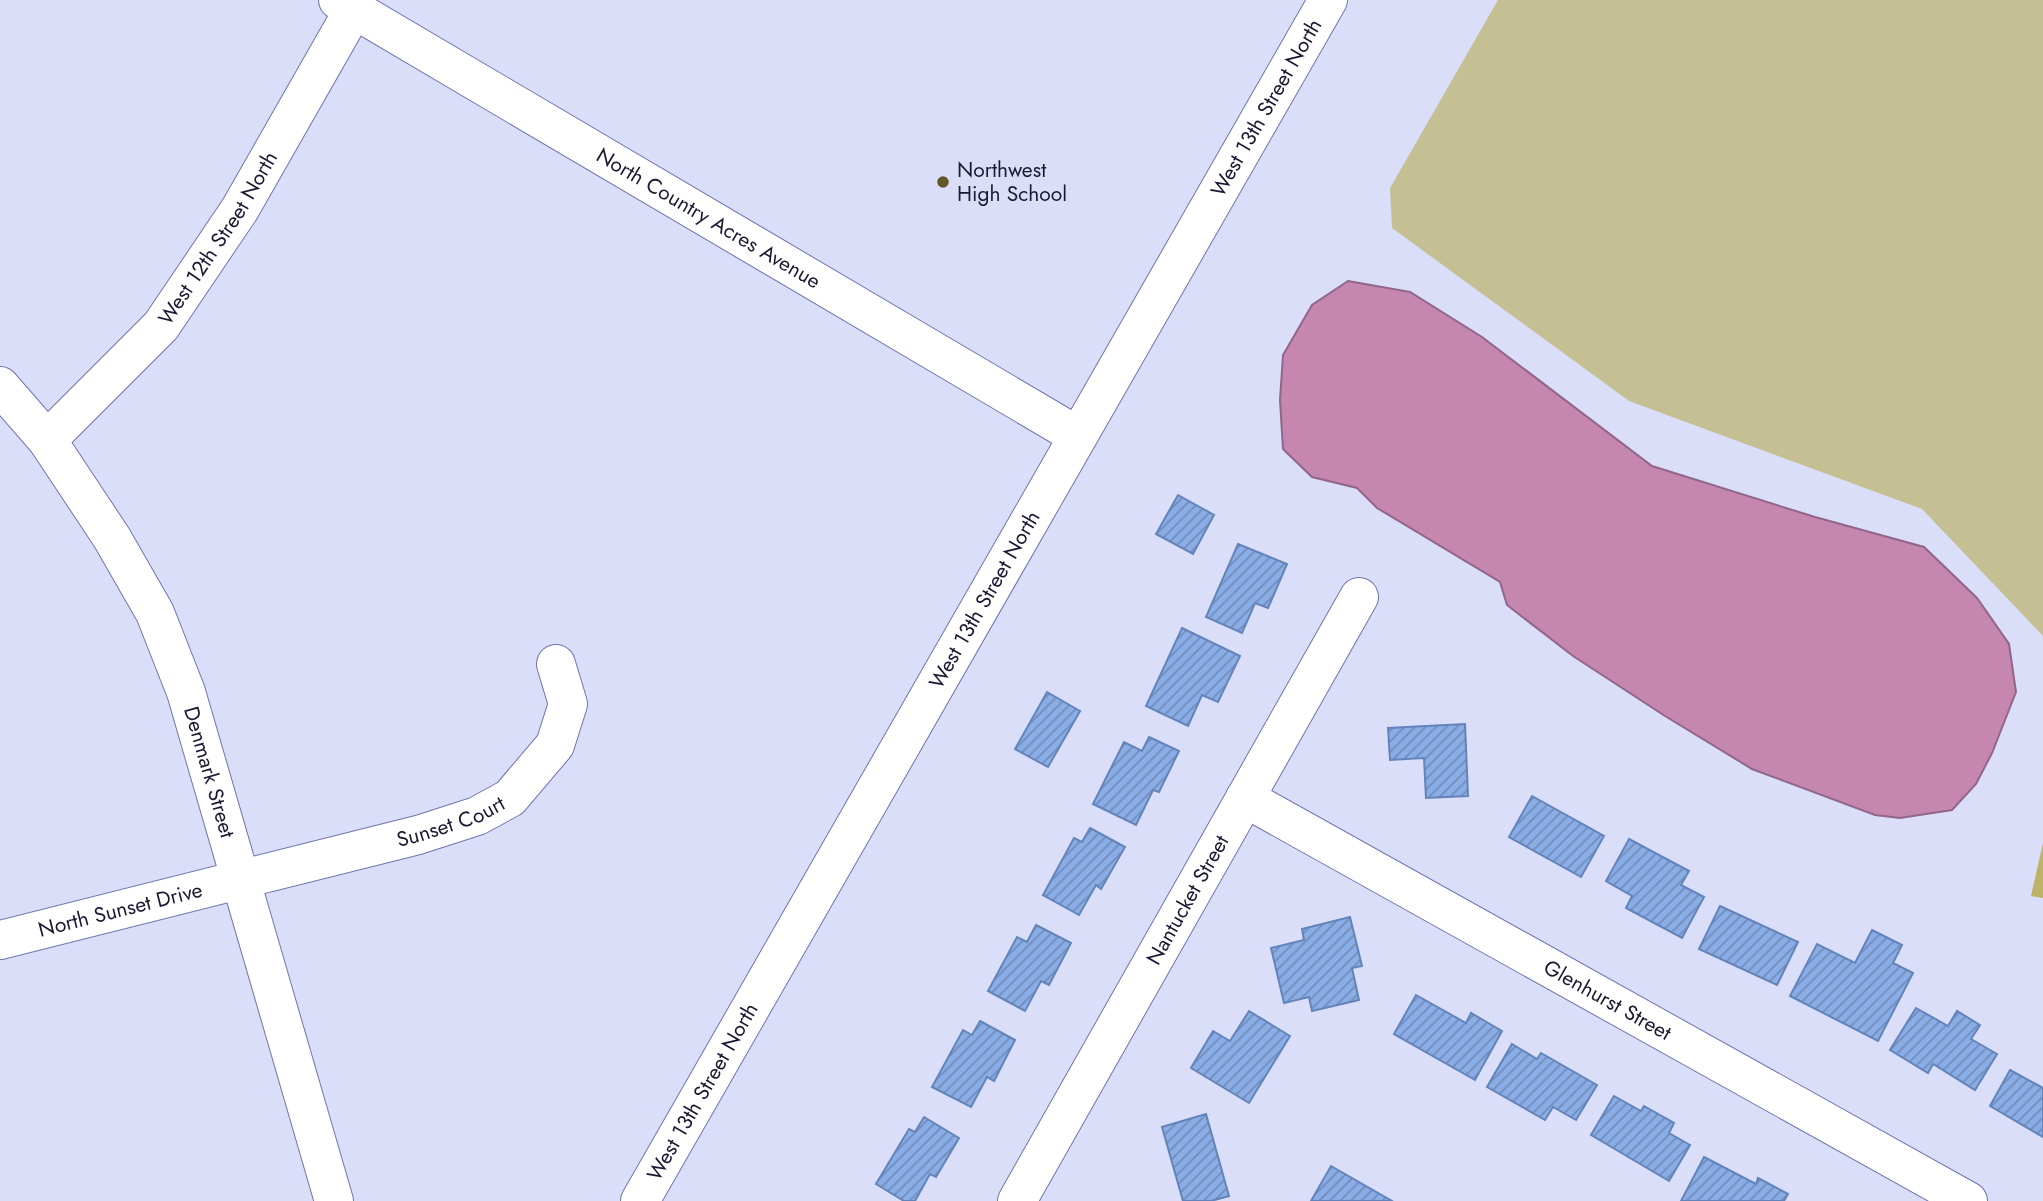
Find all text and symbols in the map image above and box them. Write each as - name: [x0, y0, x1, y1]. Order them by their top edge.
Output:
- street label: West 13th Street North: [1203, 13, 1329, 202]
- street label: North Country Acres Avenue: [591, 140, 826, 296]
- street label: West 12th Street North: [151, 146, 285, 331]
- place label: Northwest High School: [957, 155, 1067, 209]
- marker: Northwest High School: [935, 174, 951, 190]
- street label: West 13th Street North: [922, 505, 1047, 694]
- street label: Denmark Street: [176, 703, 243, 841]
- street label: Sunset Court: [393, 789, 510, 855]
- street label: Nantucket Street: [1139, 830, 1236, 970]
- street label: North Sunset Drive: [35, 875, 206, 945]
- street label: Glenhurst Street: [1538, 952, 1677, 1048]
- street label: West 13th Street North: [640, 997, 766, 1186]

